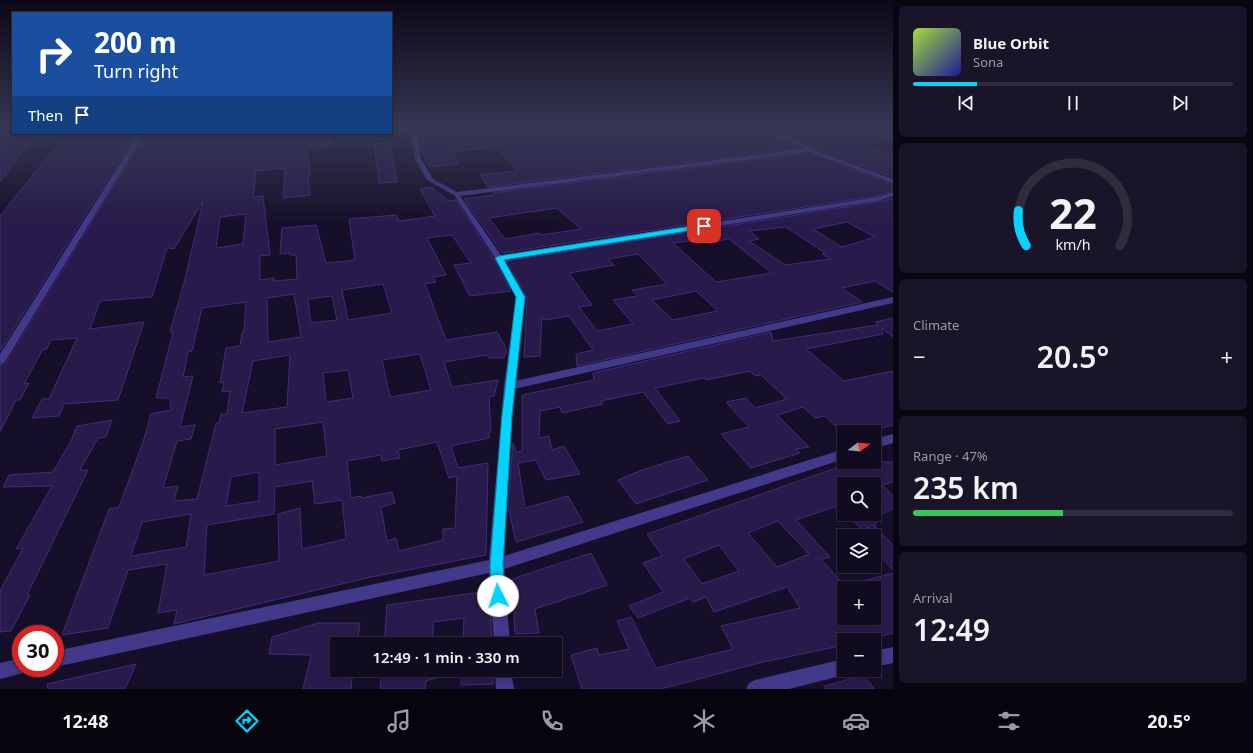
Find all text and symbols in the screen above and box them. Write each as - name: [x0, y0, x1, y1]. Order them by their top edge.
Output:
- text: 200 m: [94, 23, 177, 61]
- icon: right: [28, 28, 80, 80]
- text: Blue Orbit: [973, 33, 1049, 53]
- text: Sona: [973, 53, 1003, 71]
- text: Turn right: [94, 59, 178, 83]
- icon: previous: [955, 92, 977, 114]
- icon: pause: [1062, 92, 1084, 114]
- icon: next: [1169, 92, 1191, 114]
- icon: arrive: [71, 104, 93, 126]
- text: Then: [28, 105, 63, 125]
- text: 22: [1049, 185, 1097, 241]
- pin: [687, 209, 721, 243]
- icon: arrive: [693, 215, 715, 237]
- text: km/h: [1055, 234, 1091, 253]
- text: Climate: [913, 316, 959, 334]
- text: 20.5°: [1037, 336, 1109, 377]
- text: −: [913, 341, 926, 371]
- text: +: [1220, 341, 1233, 371]
- north arrow: [837, 425, 881, 469]
- map controls: [837, 425, 881, 677]
- text: Range · 47%: [913, 447, 988, 465]
- text: 235 km: [913, 467, 1019, 508]
- button: search: [837, 477, 881, 521]
- button: layers: [837, 529, 881, 573]
- position arrow: [477, 575, 519, 617]
- button: +: [837, 581, 881, 625]
- text: Arrival: [913, 589, 953, 607]
- text: 12:49: [913, 609, 990, 650]
- speed limit sign: 30: [12, 625, 64, 677]
- button: −: [837, 633, 881, 677]
- text: 12:49 · 1 min · 330 m: [372, 647, 520, 667]
- icon: directions: [233, 707, 261, 735]
- icon: music: [385, 707, 413, 735]
- icon: phone: [538, 707, 566, 735]
- icon: climate: [690, 707, 718, 735]
- icon: car: [842, 707, 870, 735]
- icon: filters: [995, 707, 1023, 735]
- text: 12:48: [62, 709, 108, 733]
- text: 20.5°: [1147, 709, 1191, 733]

